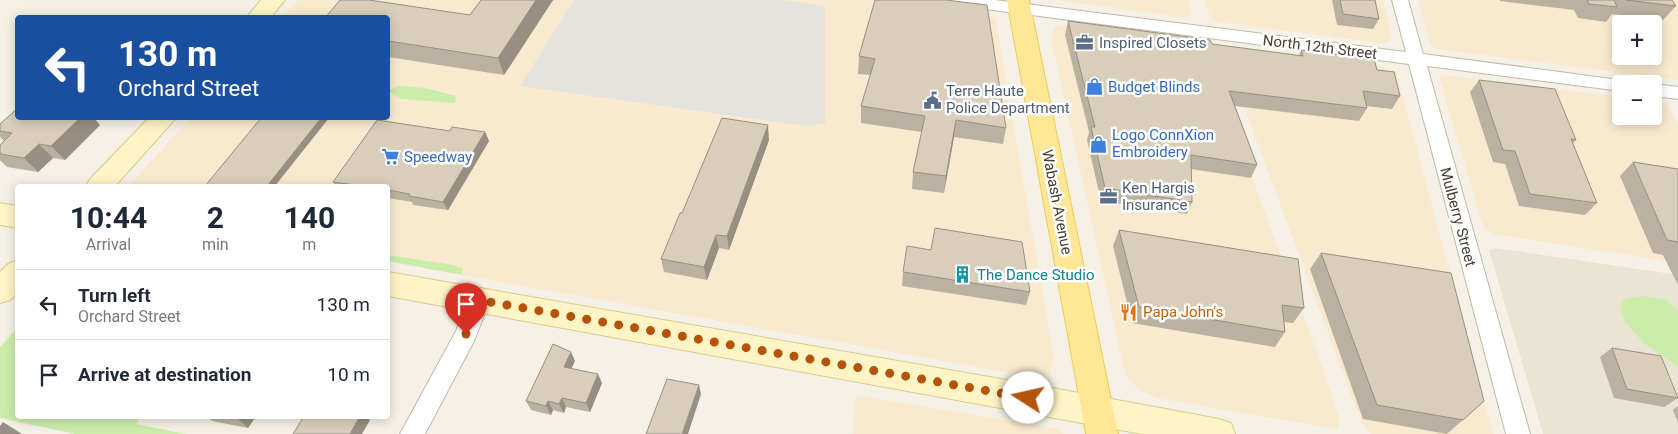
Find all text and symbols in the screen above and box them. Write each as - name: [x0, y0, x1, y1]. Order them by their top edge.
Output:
- map controls: [1612, 15, 1662, 125]
- button: +: [1612, 15, 1662, 65]
- street label: North 12th Street: [1262, 31, 1378, 63]
- office icon: Inspired Closets: [1075, 33, 1095, 53]
- text: 130 m: [118, 34, 217, 75]
- place label: Inspired Closets: [1099, 34, 1207, 52]
- icon: left: [35, 35, 100, 100]
- button: −: [1612, 75, 1662, 125]
- text: Orchard Street: [118, 76, 259, 101]
- shop icon: Budget Blinds: [1084, 77, 1104, 97]
- place label: Budget Blinds: [1108, 78, 1200, 96]
- place label: Terre Haute Police Department: [946, 82, 1070, 117]
- public building icon: Terre Haute Police Department: [922, 90, 942, 110]
- place label: Logo ConnXion Embroidery: [1112, 126, 1214, 161]
- shop icon: Logo ConnXion Embroidery: [1088, 134, 1108, 154]
- supermarket icon: Speedway: [380, 147, 400, 167]
- place label: Speedway: [404, 148, 472, 166]
- street label: Wabash Avenue: [1038, 148, 1076, 256]
- street label: Mulberry Street: [1436, 165, 1480, 269]
- place label: Ken Hargis Insurance: [1122, 179, 1195, 214]
- office icon: Ken Hargis Insurance: [1098, 187, 1118, 207]
- text: 10:44: [70, 200, 147, 235]
- text: 2: [207, 200, 224, 235]
- text: 140: [284, 200, 335, 235]
- text: Arrival: [86, 235, 131, 254]
- text: min: [202, 235, 229, 254]
- text: m: [302, 235, 316, 254]
- building icon: The Dance Studio: [953, 265, 973, 285]
- place label: The Dance Studio: [977, 266, 1094, 284]
- pin: [445, 283, 487, 334]
- text: Turn left: [78, 284, 151, 307]
- icon: arrive: [452, 290, 480, 318]
- icon: left: [35, 291, 63, 319]
- text: 130 m: [317, 293, 370, 316]
- restaurant icon: Papa John's: [1119, 302, 1139, 322]
- place label: Papa John's: [1143, 303, 1223, 321]
- text: Orchard Street: [78, 307, 181, 326]
- icon: arrive: [35, 361, 63, 389]
- text: Arrive at destination: [78, 363, 251, 386]
- text: 10 m: [327, 363, 370, 386]
- position arrow: [1001, 371, 1053, 423]

